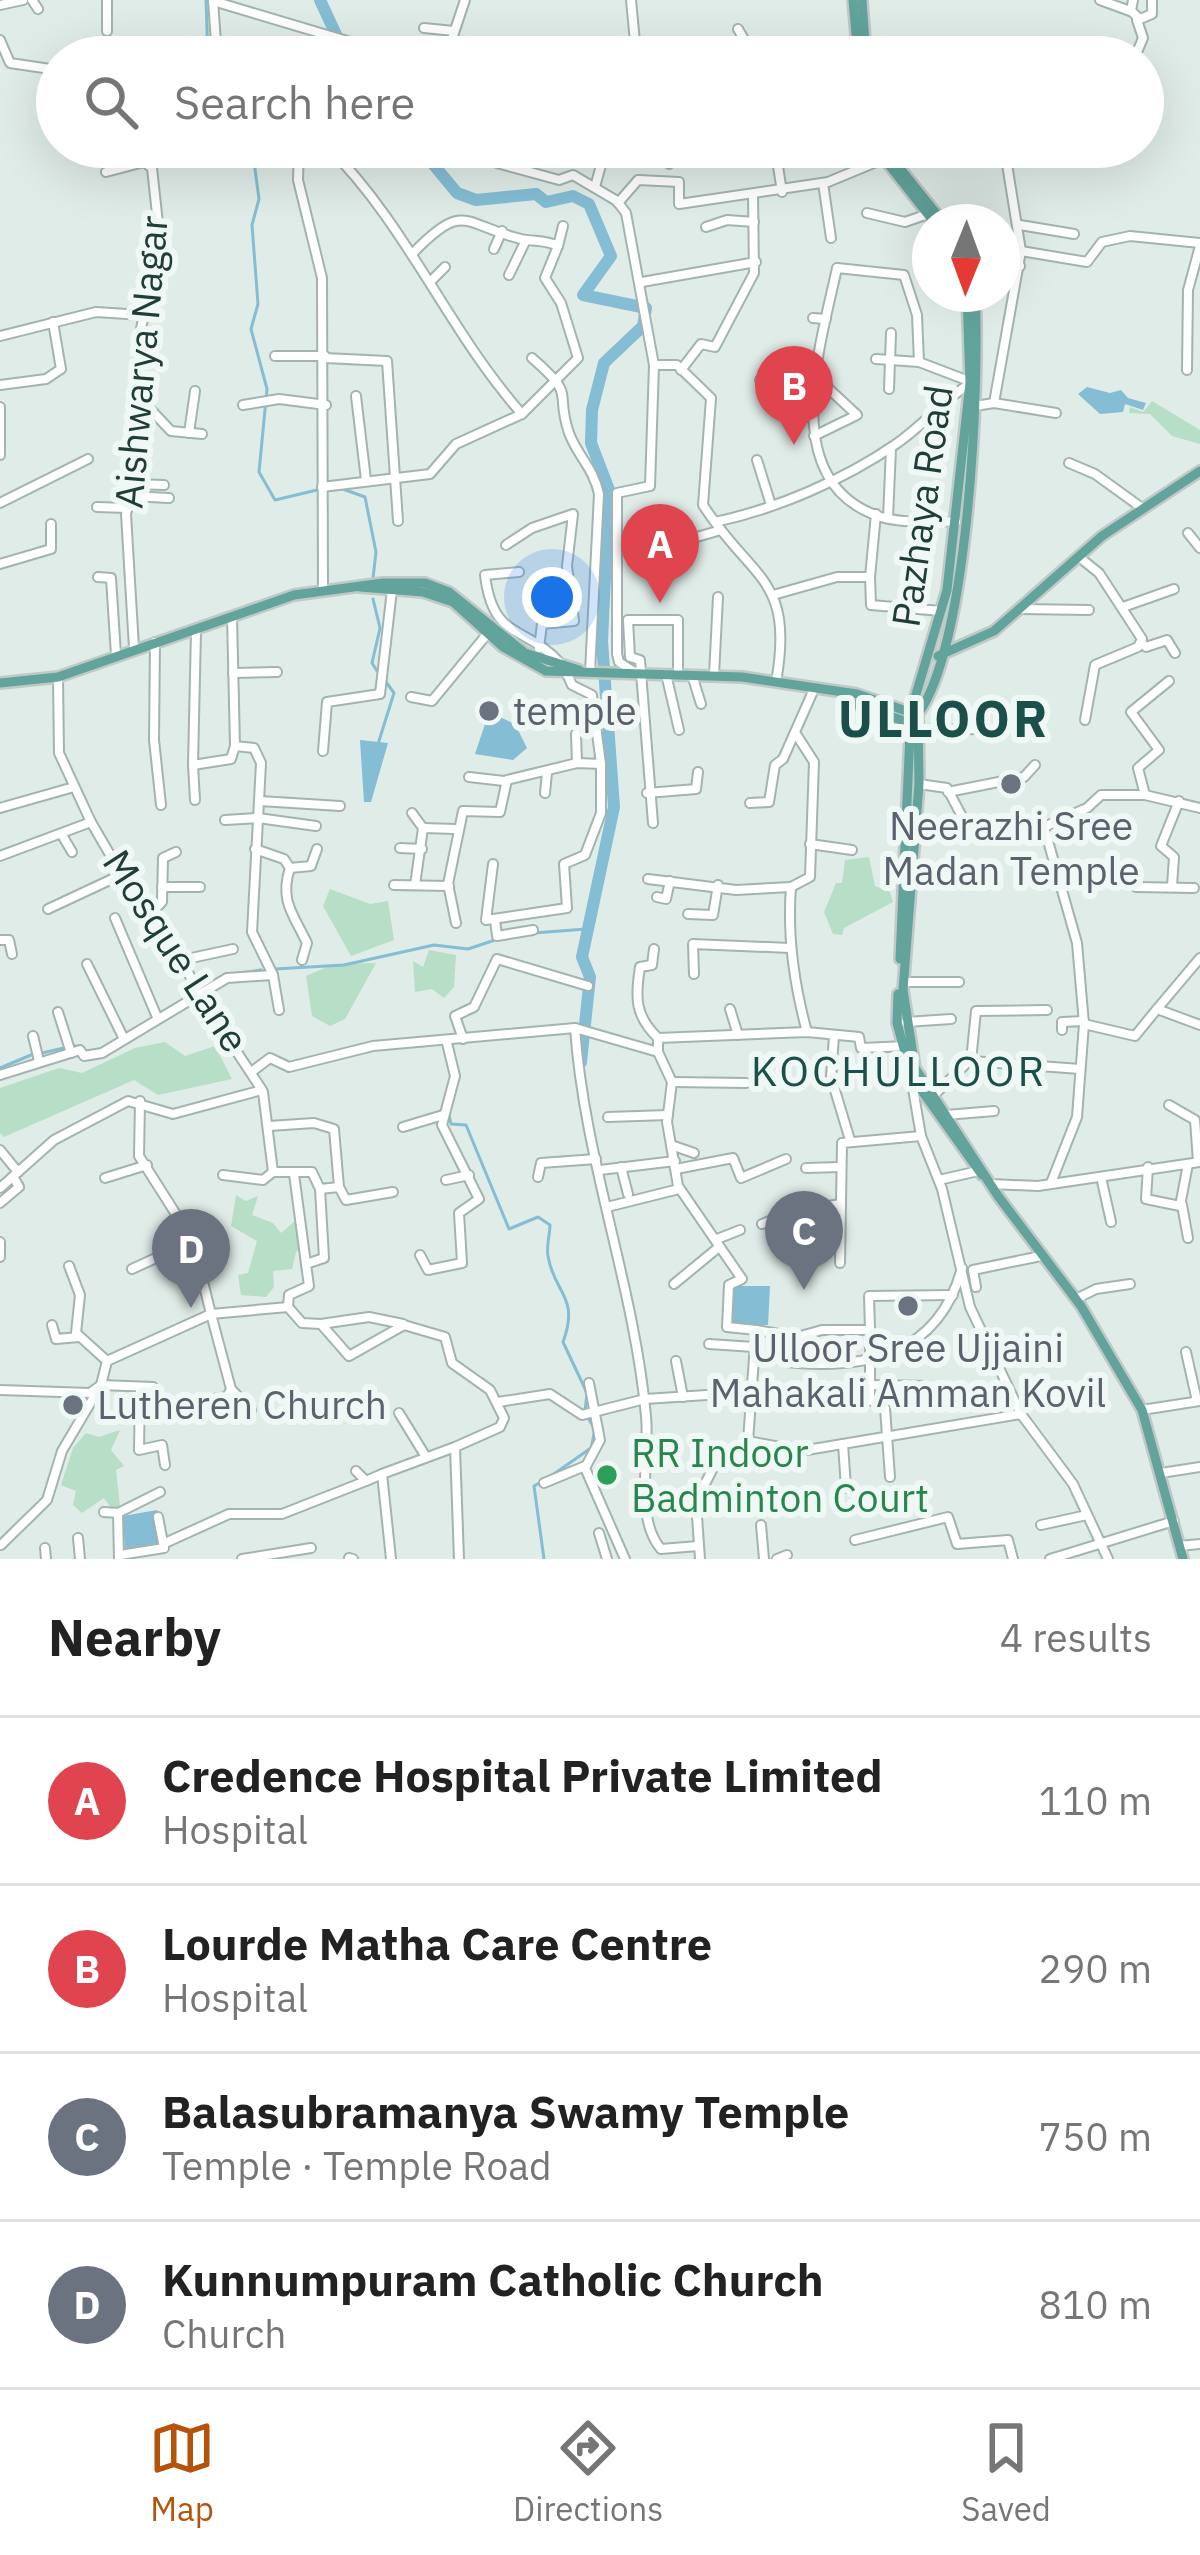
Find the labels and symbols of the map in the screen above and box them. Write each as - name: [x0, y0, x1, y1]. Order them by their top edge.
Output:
- north arrow: [912, 204, 1020, 312]
- street label: Aishwarya Nagar: [102, 213, 179, 511]
- pin: B: [755, 346, 833, 445]
- street label: Pazhaya Road: [879, 382, 964, 630]
- pin: A: [621, 504, 699, 603]
- your location: [522, 567, 582, 627]
- place label: temple: [513, 685, 637, 736]
- district label: ULLOOR: [838, 685, 1050, 751]
- marker: temple: [476, 698, 502, 724]
- marker: Neerazhi Sree Madan Temple: [998, 771, 1024, 797]
- place label: Neerazhi Sree Madan Temple: [882, 800, 1140, 896]
- street label: Mosque Lane: [92, 840, 261, 1062]
- district label: KOCHULLOOR: [751, 1043, 1047, 1098]
- pin: C: [765, 1191, 843, 1290]
- pin: D: [152, 1209, 230, 1308]
- marker: Ulloor Sree Ujjaini Mahakali Amman Kovil: [895, 1293, 921, 1319]
- place label: Ulloor Sree Ujjaini Mahakali Amman Kovil: [710, 1322, 1106, 1418]
- place label: Lutheren Church: [97, 1379, 387, 1430]
- marker: Lutheren Church: [60, 1392, 86, 1418]
- place label: RR Indoor Badminton Court: [631, 1427, 929, 1523]
- marker: RR Indoor Badminton Court: [594, 1462, 620, 1488]

